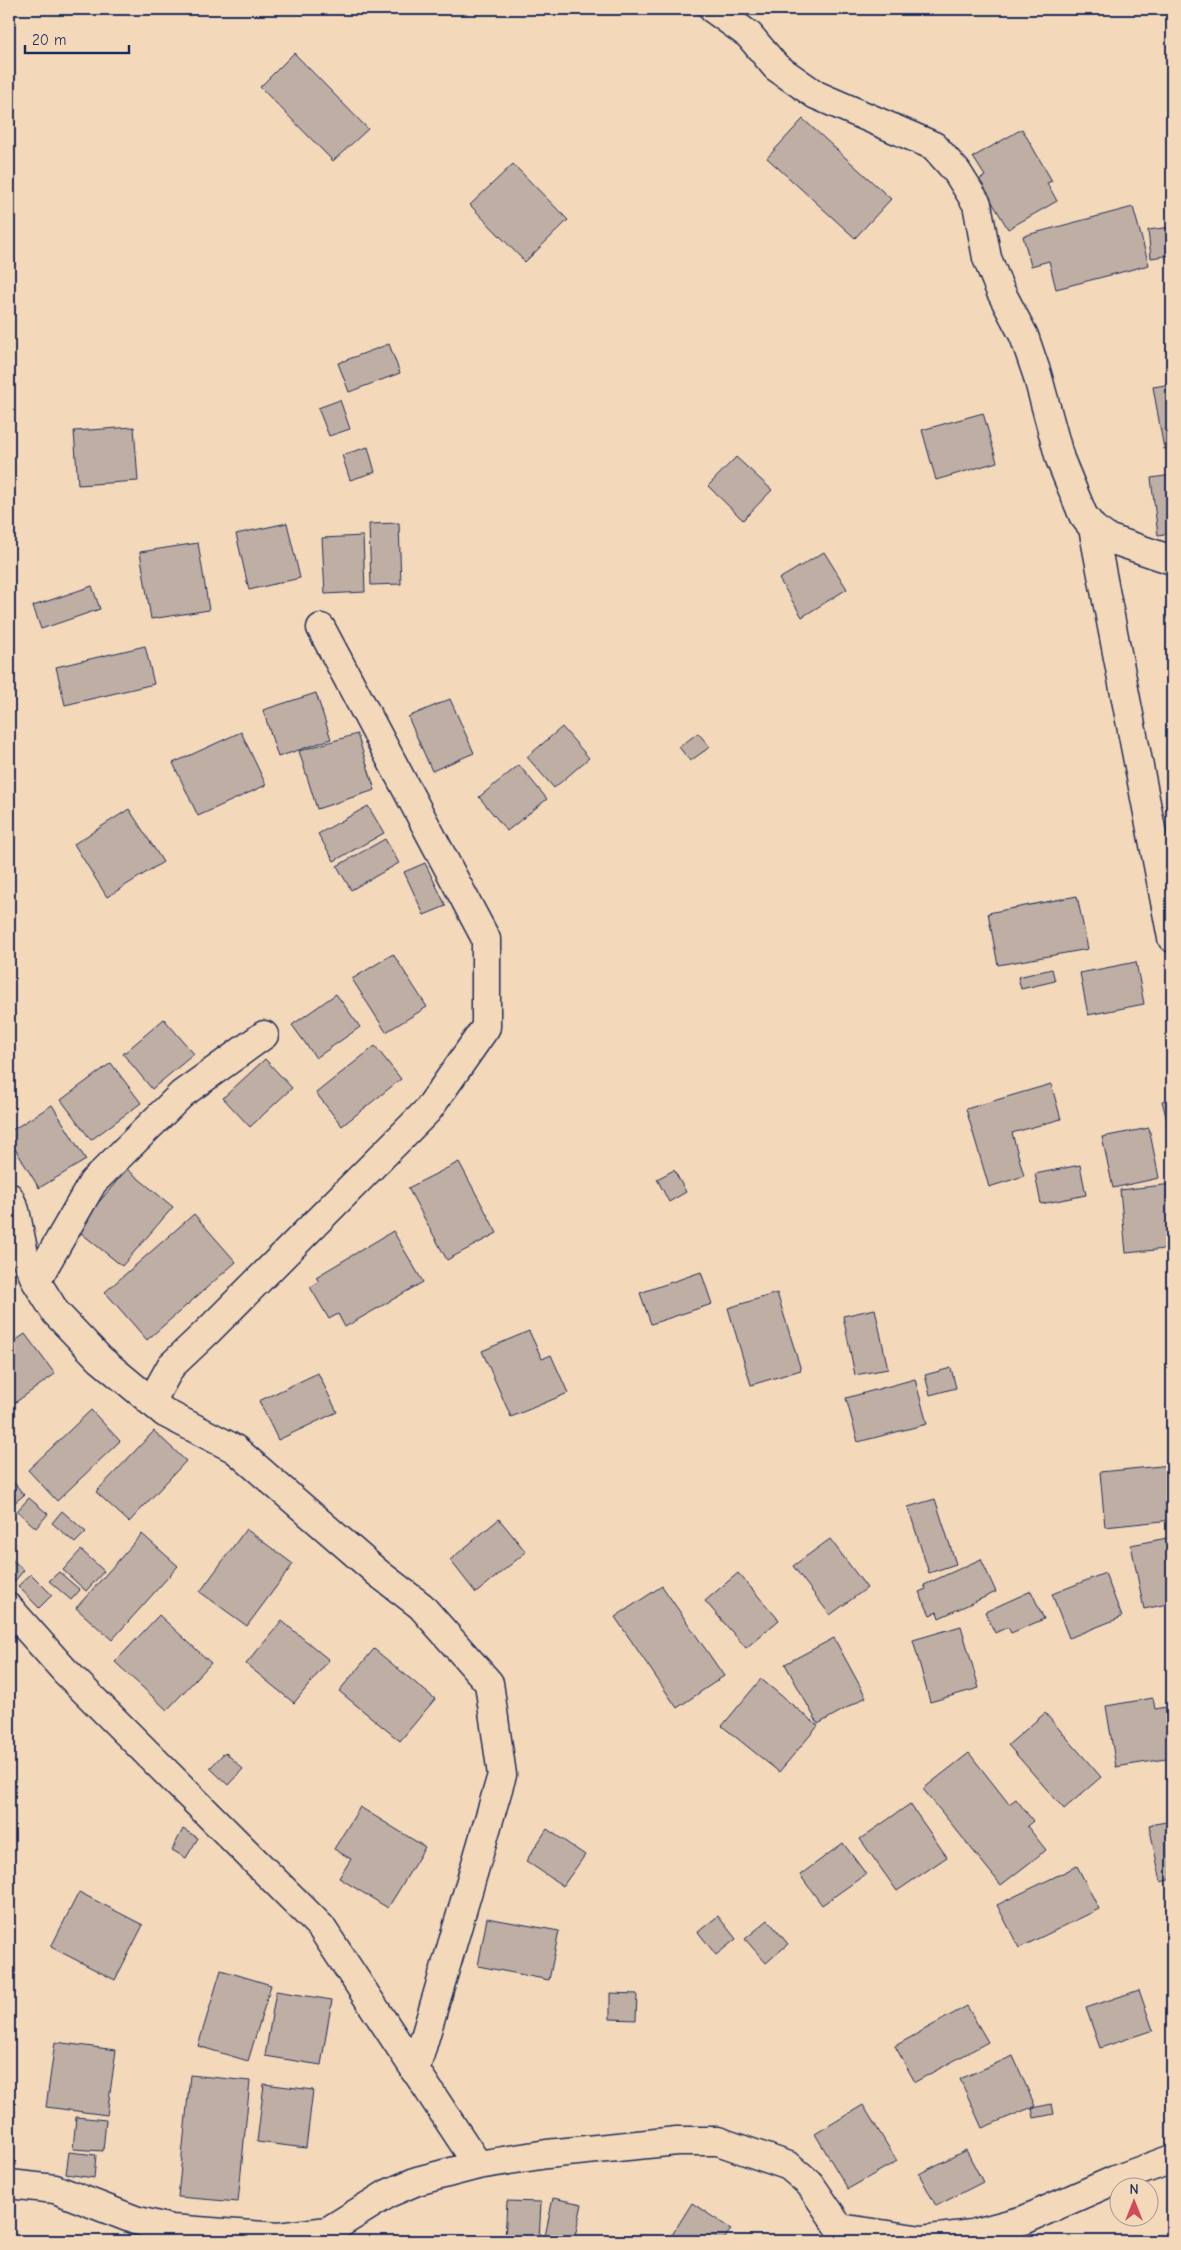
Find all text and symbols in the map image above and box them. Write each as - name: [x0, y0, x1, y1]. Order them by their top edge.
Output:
- scale bar: [25, 22, 129, 54]
- text: 20 m: [32, 31, 66, 49]
- north arrow: [1108, 2178, 1158, 2228]
- text: N: [1129, 2181, 1139, 2198]

